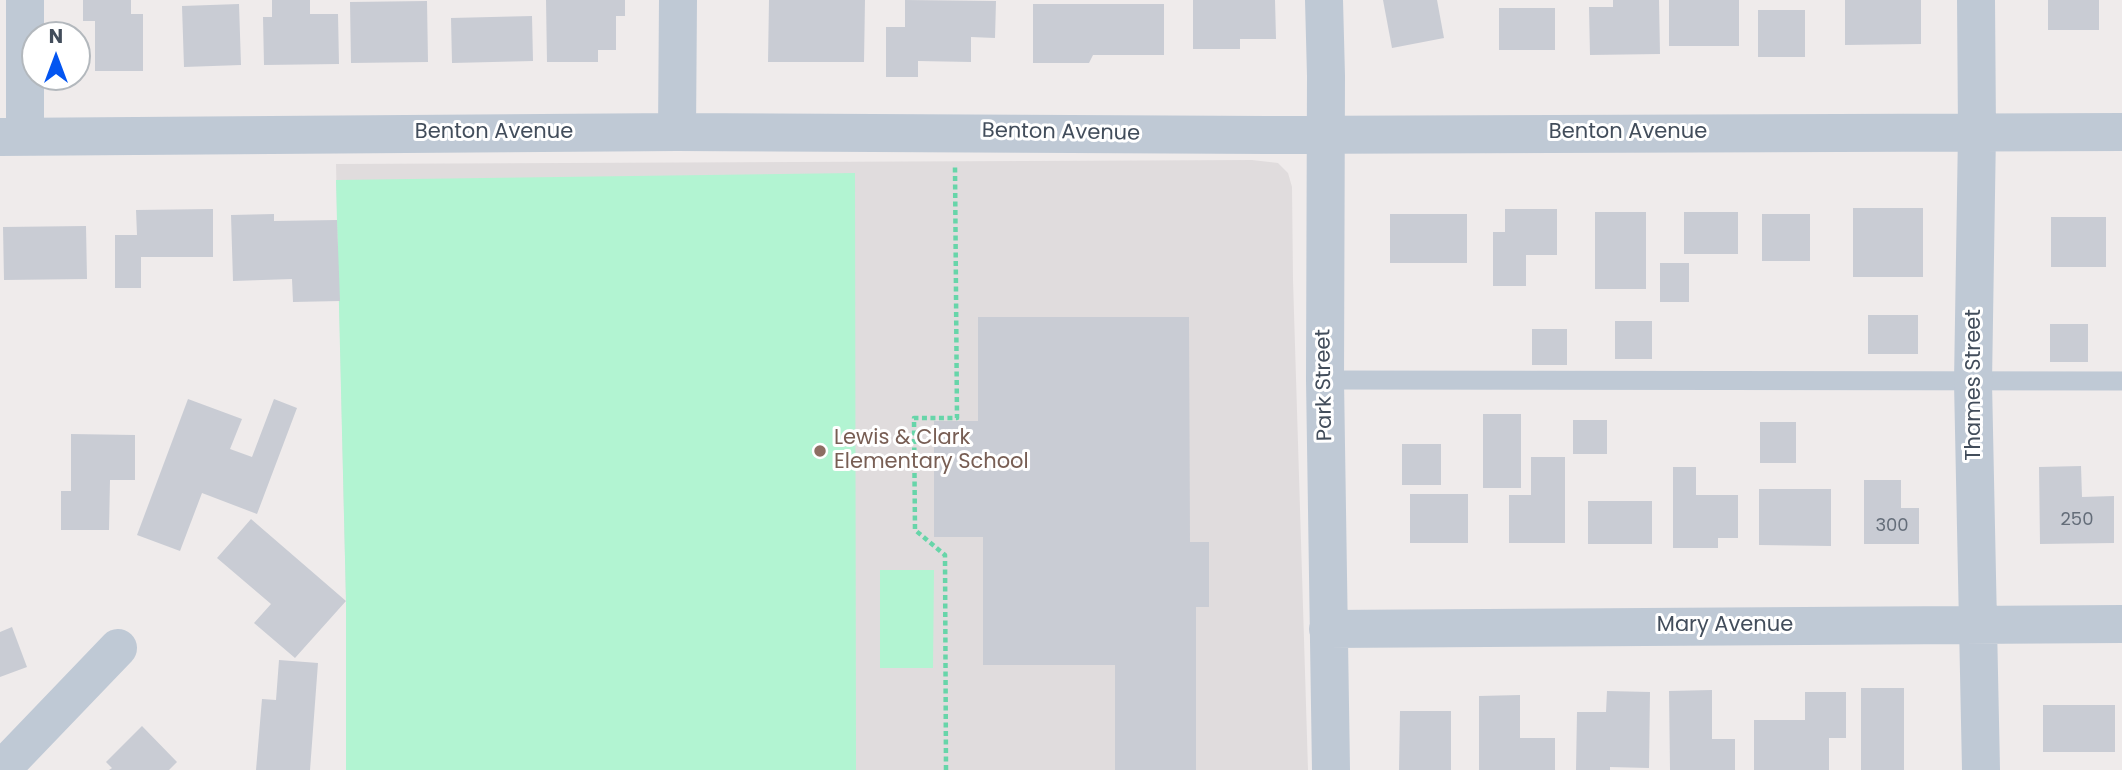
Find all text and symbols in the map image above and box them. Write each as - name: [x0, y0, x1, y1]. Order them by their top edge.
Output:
- north arrow: [21, 21, 91, 91]
- text: N: [49, 23, 63, 50]
- street label: Benton Avenue: [982, 119, 1140, 147]
- street label: Benton Avenue: [415, 120, 573, 146]
- street label: Benton Avenue: [1549, 120, 1707, 146]
- street label: Thames Street: [1962, 309, 1988, 461]
- street label: Park Street: [1311, 329, 1339, 441]
- place label: Lewis & Clark Elementary School: [834, 426, 1029, 476]
- marker: Lewis & Clark Elementary School: [812, 443, 828, 459]
- house number: 250: [2061, 509, 2093, 531]
- house number: 300: [1875, 515, 1909, 537]
- street label: Mary Avenue: [1657, 613, 1793, 639]

